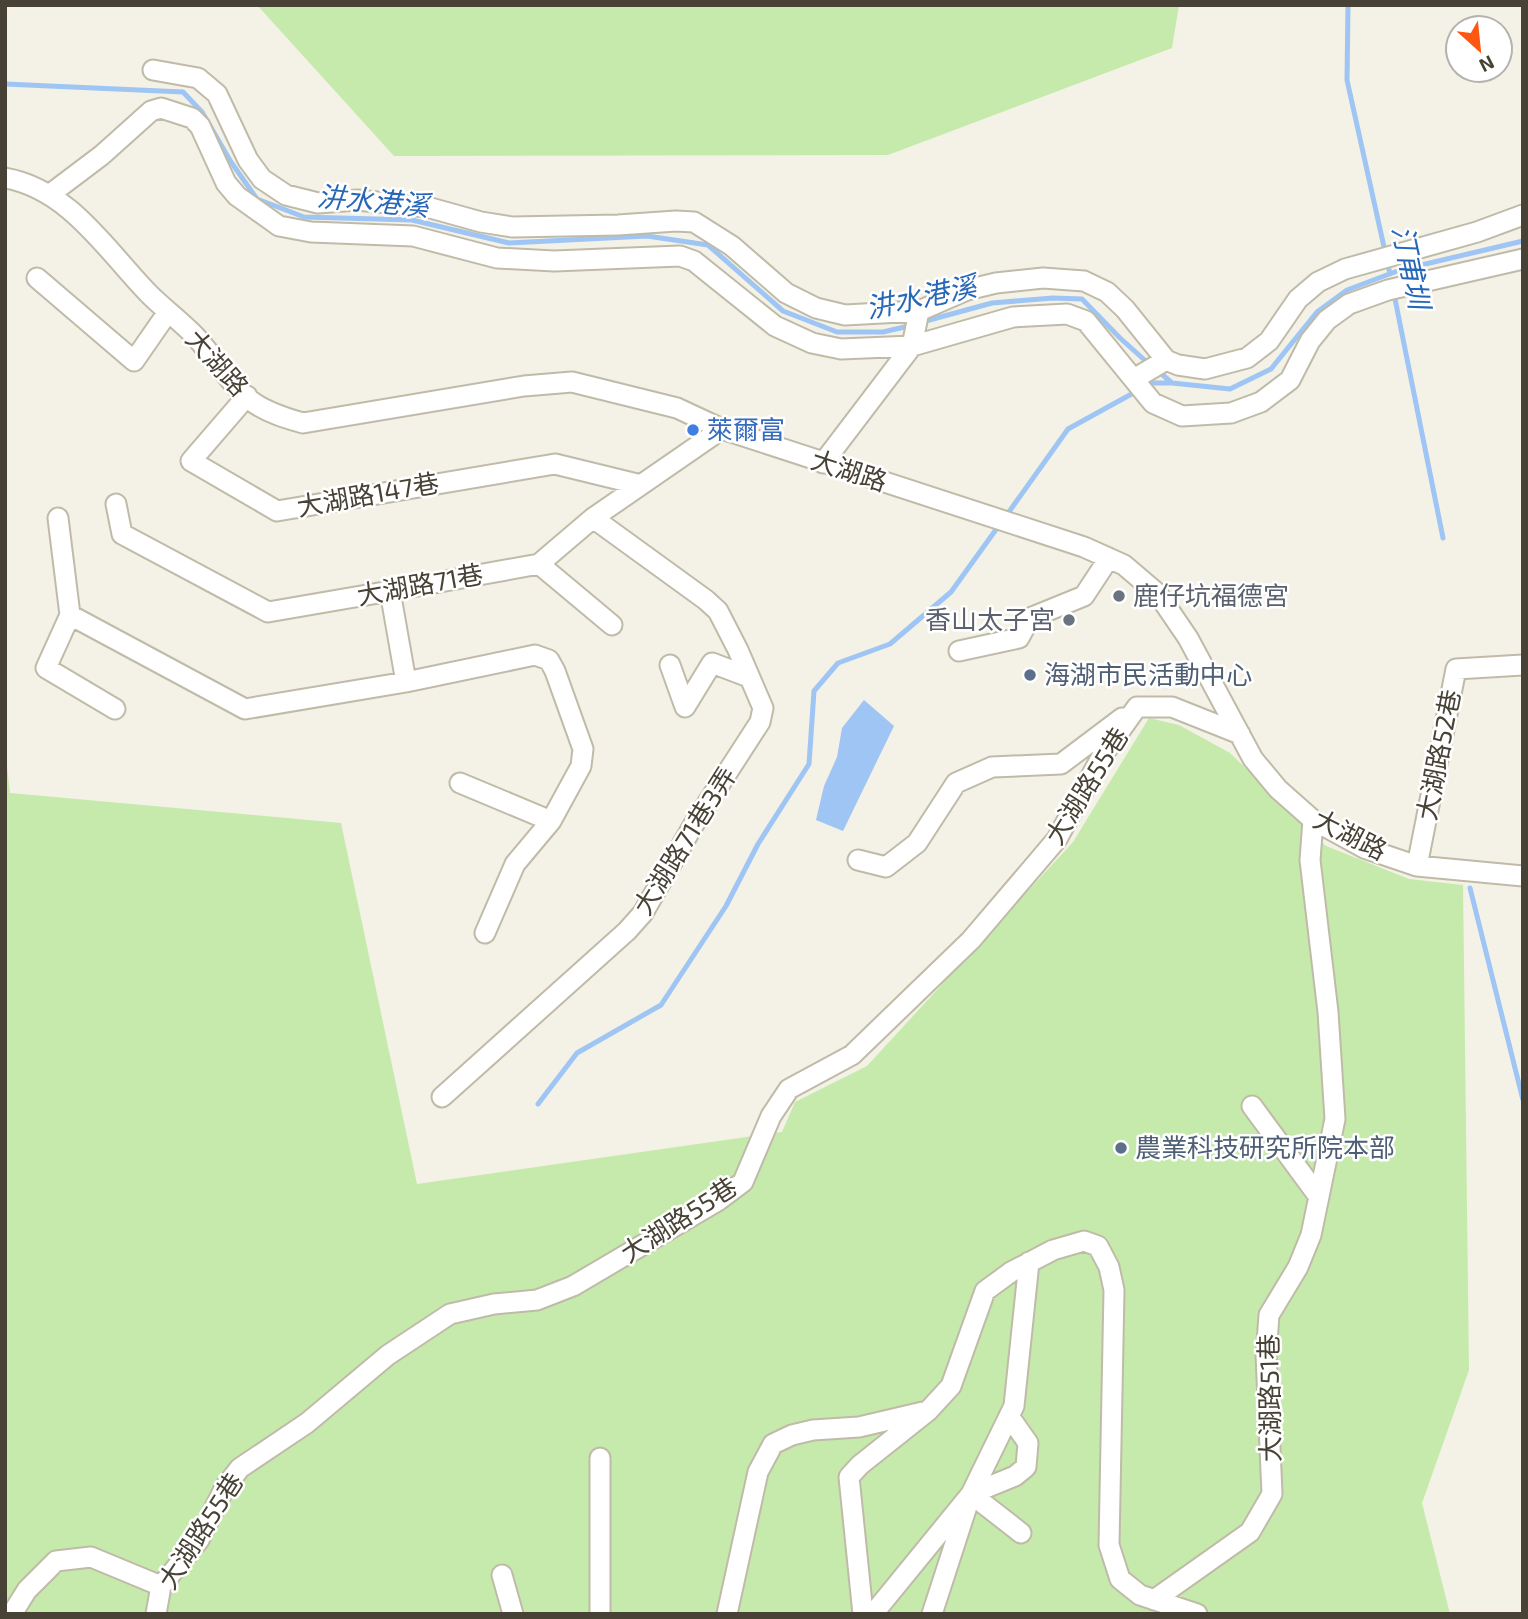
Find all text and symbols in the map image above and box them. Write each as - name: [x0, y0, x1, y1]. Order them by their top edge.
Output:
- north arrow: [1444, 14, 1514, 84]
- text: N: [1476, 51, 1498, 78]
- water label: 汫水港溪: [316, 178, 434, 222]
- water label: 汀甫圳: [1387, 222, 1438, 315]
- water label: 汫水港溪: [862, 267, 983, 324]
- street label: 大湖路: [180, 323, 256, 401]
- place label: 萊爾富: [707, 413, 785, 444]
- marker: 萊爾富: [685, 422, 701, 438]
- street label: 大湖路: [808, 443, 891, 496]
- street label: 大湖路147巷: [294, 466, 441, 521]
- street label: 大湖路71巷: [354, 557, 485, 610]
- place label: 鹿仔坑福德宮: [1133, 579, 1289, 610]
- marker: 鹿仔坑福德宮: [1111, 588, 1127, 604]
- place label: 香山太子宮: [925, 603, 1055, 634]
- marker: 香山太子宮: [1061, 612, 1077, 628]
- place label: 海湖市民活動中心: [1044, 658, 1252, 689]
- marker: 海湖市民活動中心: [1022, 667, 1038, 683]
- street label: 大湖路52巷: [1410, 687, 1465, 823]
- street label: 大湖路55巷: [1038, 721, 1134, 849]
- street label: 大湖路71巷3弄: [626, 761, 741, 920]
- street label: 大湖路: [1309, 802, 1392, 865]
- place label: 農業科技研究所院本部: [1135, 1131, 1395, 1162]
- marker: 農業科技研究所院本部: [1113, 1140, 1129, 1156]
- street label: 大湖路55巷: [614, 1170, 742, 1268]
- street label: 大湖路51巷: [1252, 1334, 1285, 1462]
- street label: 大湖路55巷: [151, 1466, 249, 1594]

